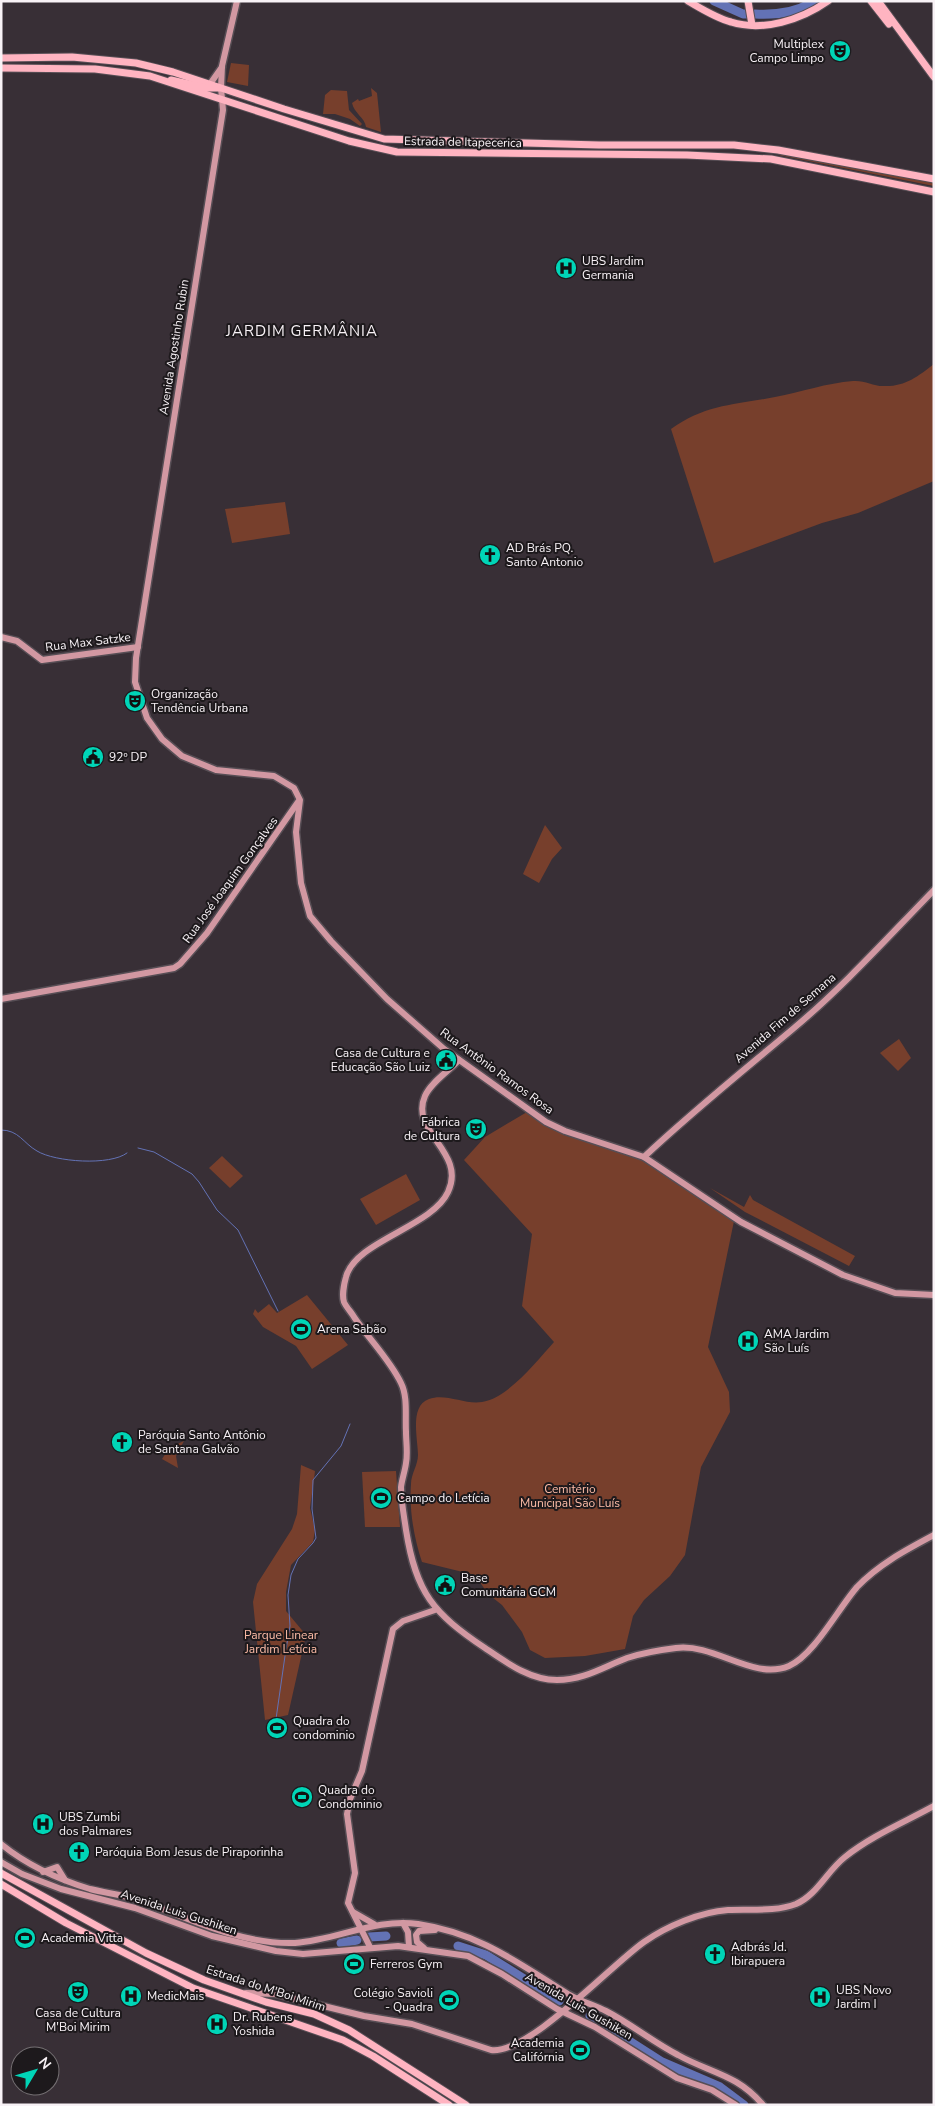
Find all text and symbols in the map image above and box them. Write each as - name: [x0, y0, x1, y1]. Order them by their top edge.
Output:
- place label: Multiplex Campo Limpo: [749, 36, 825, 66]
- theatre icon: Multiplex Campo Limpo: [828, 39, 852, 63]
- street label: Estrada de Itapecerica: [404, 133, 522, 151]
- place label: UBS Jardim Germania: [582, 253, 644, 283]
- hospital icon: UBS Jardim Germania: [554, 256, 578, 280]
- street label: Avenida Agostinho Rubin: [155, 278, 193, 416]
- district label: JARDIM GERMÂNIA: [225, 321, 378, 341]
- place label: AD Brás PQ. Santo Antonio: [506, 540, 583, 570]
- church icon: AD Brás PQ. Santo Antonio: [478, 543, 502, 567]
- street label: Rua Max Satzke: [44, 629, 132, 655]
- place label: Organização Tendência Urbana: [151, 686, 248, 716]
- theatre icon: Organização Tendência Urbana: [123, 689, 147, 713]
- public building icon: 92º DP: [81, 745, 105, 769]
- place label: 92º DP: [109, 749, 147, 765]
- street label: Rua José Joaquim Gonçalves: [179, 813, 281, 946]
- street label: Avenida Fim de Semana: [731, 969, 839, 1067]
- street label: Rua Antônio Ramos Rosa: [437, 1024, 557, 1118]
- place label: Casa de Cultura e Educação São Luiz: [331, 1045, 430, 1075]
- public building icon: Casa de Cultura e Educação São Luiz: [434, 1048, 458, 1072]
- place label: Fábrica de Cultura: [404, 1114, 460, 1144]
- theatre icon: Fábrica de Cultura: [464, 1117, 488, 1141]
- sports icon: Arena Sabão: [289, 1317, 313, 1341]
- place label: Arena Sabão: [317, 1321, 387, 1337]
- place label: AMA Jardim São Luís: [764, 1326, 829, 1356]
- hospital icon: AMA Jardim São Luís: [736, 1329, 760, 1353]
- place label: Paróquia Santo Antônio de Santana Galvão: [138, 1427, 266, 1457]
- church icon: Paróquia Santo Antônio de Santana Galvão: [110, 1430, 134, 1454]
- park label: Cemitério Municipal São Luís: [520, 1481, 620, 1511]
- sports icon: Campo do Letícia: [369, 1486, 393, 1510]
- place label: Campo do Letícia: [397, 1490, 490, 1506]
- place label: Base Comunitária GCM: [461, 1570, 556, 1600]
- public building icon: Base Comunitária GCM: [433, 1573, 457, 1597]
- park label: Parque Linear Jardim Letícia: [244, 1627, 319, 1657]
- place label: Quadra do condominio: [293, 1713, 355, 1743]
- sports icon: Quadra do condominio: [265, 1716, 289, 1740]
- place label: Quadra do Condominio: [318, 1782, 382, 1812]
- sports icon: Quadra do Condominio: [290, 1785, 314, 1809]
- place label: UBS Zumbi dos Palmares: [59, 1809, 132, 1839]
- hospital icon: UBS Zumbi dos Palmares: [31, 1812, 55, 1836]
- church icon: Paróquia Bom Jesus de Piraporinha: [67, 1840, 91, 1864]
- place label: Paróquia Bom Jesus de Piraporinha: [95, 1844, 283, 1860]
- street label: Avenida Luis Gushiken: [119, 1886, 239, 1938]
- sports icon: Academia Vitta: [13, 1926, 37, 1950]
- place label: Academia Vitta: [41, 1930, 123, 1946]
- place label: Adbrás Jd. Ibirapuera: [731, 1939, 787, 1969]
- church icon: Adbrás Jd. Ibirapuera: [703, 1942, 727, 1966]
- sports icon: Ferreros Gym: [342, 1952, 366, 1976]
- place label: Ferreros Gym: [370, 1956, 443, 1972]
- street label: Estrada do M'Boi Mirim: [204, 1961, 328, 2015]
- street label: Avenida Luis Gushiken: [522, 1969, 636, 2043]
- theatre icon: Casa de Cultura M'Boi Mirim: [66, 1980, 90, 2004]
- place label: UBS Novo Jardim I: [835, 1982, 892, 2012]
- hospital icon: MedicMais: [119, 1984, 143, 2008]
- place label: Colégio Savioli - Quadra: [354, 1985, 433, 2015]
- hospital icon: UBS Novo Jardim I: [808, 1985, 832, 2009]
- place label: MedicMais: [147, 1988, 204, 2004]
- sports icon: Colégio Savioli - Quadra: [437, 1988, 461, 2012]
- place label: Casa de Cultura M'Boi Mirim: [35, 2005, 121, 2035]
- place label: Dr. Rubens Yoshida: [232, 2009, 293, 2039]
- hospital icon: Dr. Rubens Yoshida: [205, 2012, 229, 2036]
- place label: Academia Califórnia: [511, 2035, 564, 2065]
- sports icon: Academia Califórnia: [568, 2038, 592, 2062]
- north arrow: [10, 2046, 60, 2096]
- text: N: [34, 2053, 56, 2073]

